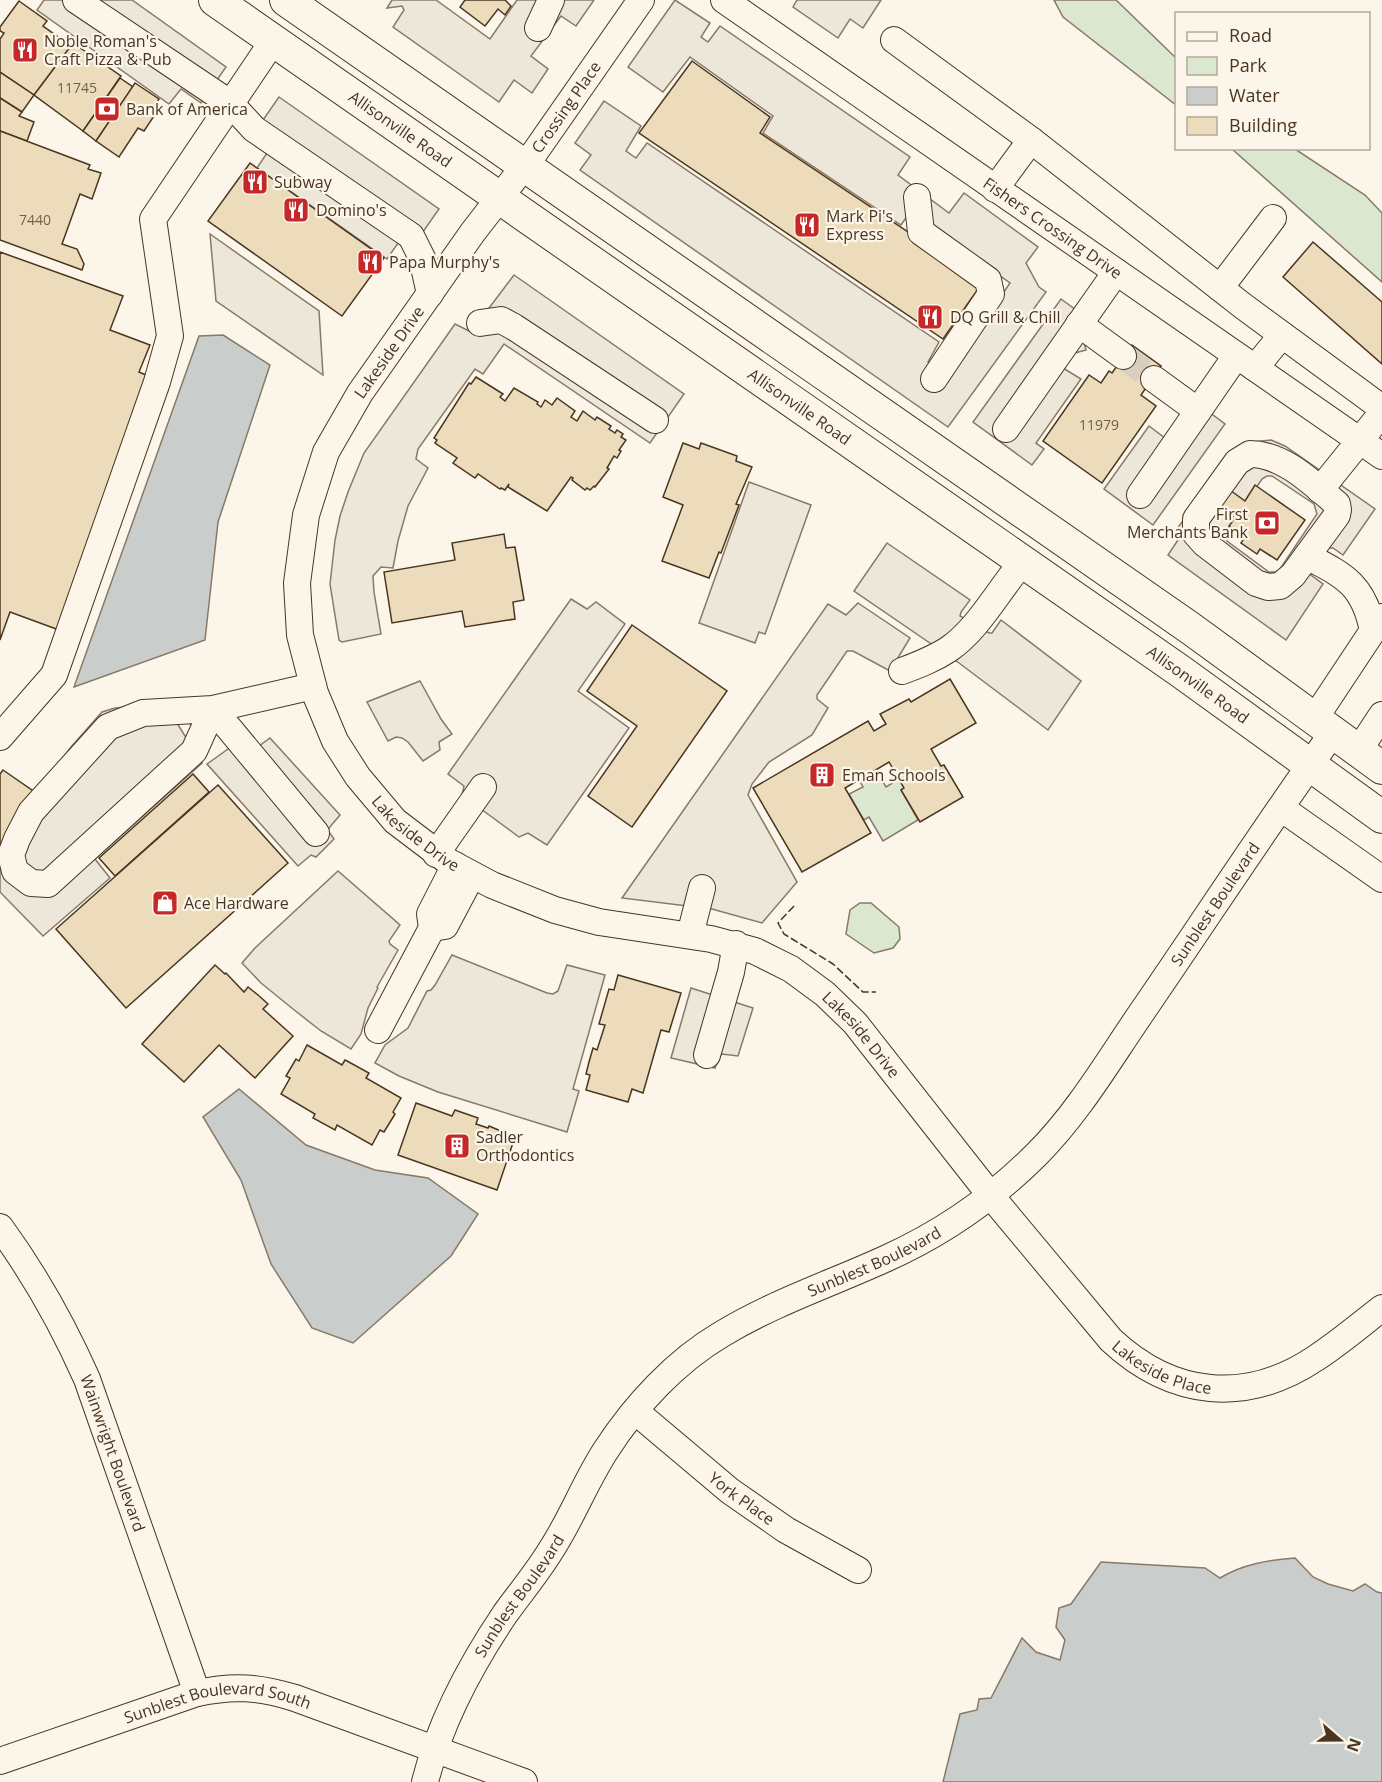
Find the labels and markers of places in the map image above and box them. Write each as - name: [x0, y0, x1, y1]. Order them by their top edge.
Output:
- place label: Noble Roman's Craft Pizza & Pub: [44, 30, 172, 70]
- restaurant icon: Noble Roman's Craft Pizza & Pub: [10, 35, 40, 65]
- bank icon: Bank of America: [92, 94, 122, 124]
- place label: Bank of America: [126, 98, 248, 120]
- restaurant icon: Subway: [240, 167, 270, 197]
- place label: Subway: [274, 171, 333, 193]
- restaurant icon: Domino's: [281, 195, 311, 225]
- place label: Domino's: [316, 199, 387, 221]
- place label: Mark Pi's Express: [826, 205, 893, 245]
- restaurant icon: Mark Pi's Express: [792, 210, 822, 240]
- restaurant icon: Papa Murphy's: [355, 247, 385, 277]
- place label: Papa Murphy's: [389, 251, 500, 273]
- restaurant icon: DQ Grill & Chill: [915, 302, 945, 332]
- place label: DQ Grill & Chill: [950, 306, 1060, 328]
- place label: First Merchants Bank: [1127, 503, 1249, 543]
- bank icon: First Merchants Bank: [1252, 508, 1282, 538]
- building icon: Eman Schools: [807, 760, 837, 790]
- place label: Eman Schools: [842, 764, 946, 786]
- shop icon: Ace Hardware: [150, 888, 180, 918]
- place label: Ace Hardware: [184, 892, 289, 914]
- place label: Sadler Orthodontics: [476, 1126, 574, 1166]
- building icon: Sadler Orthodontics: [442, 1131, 472, 1161]

